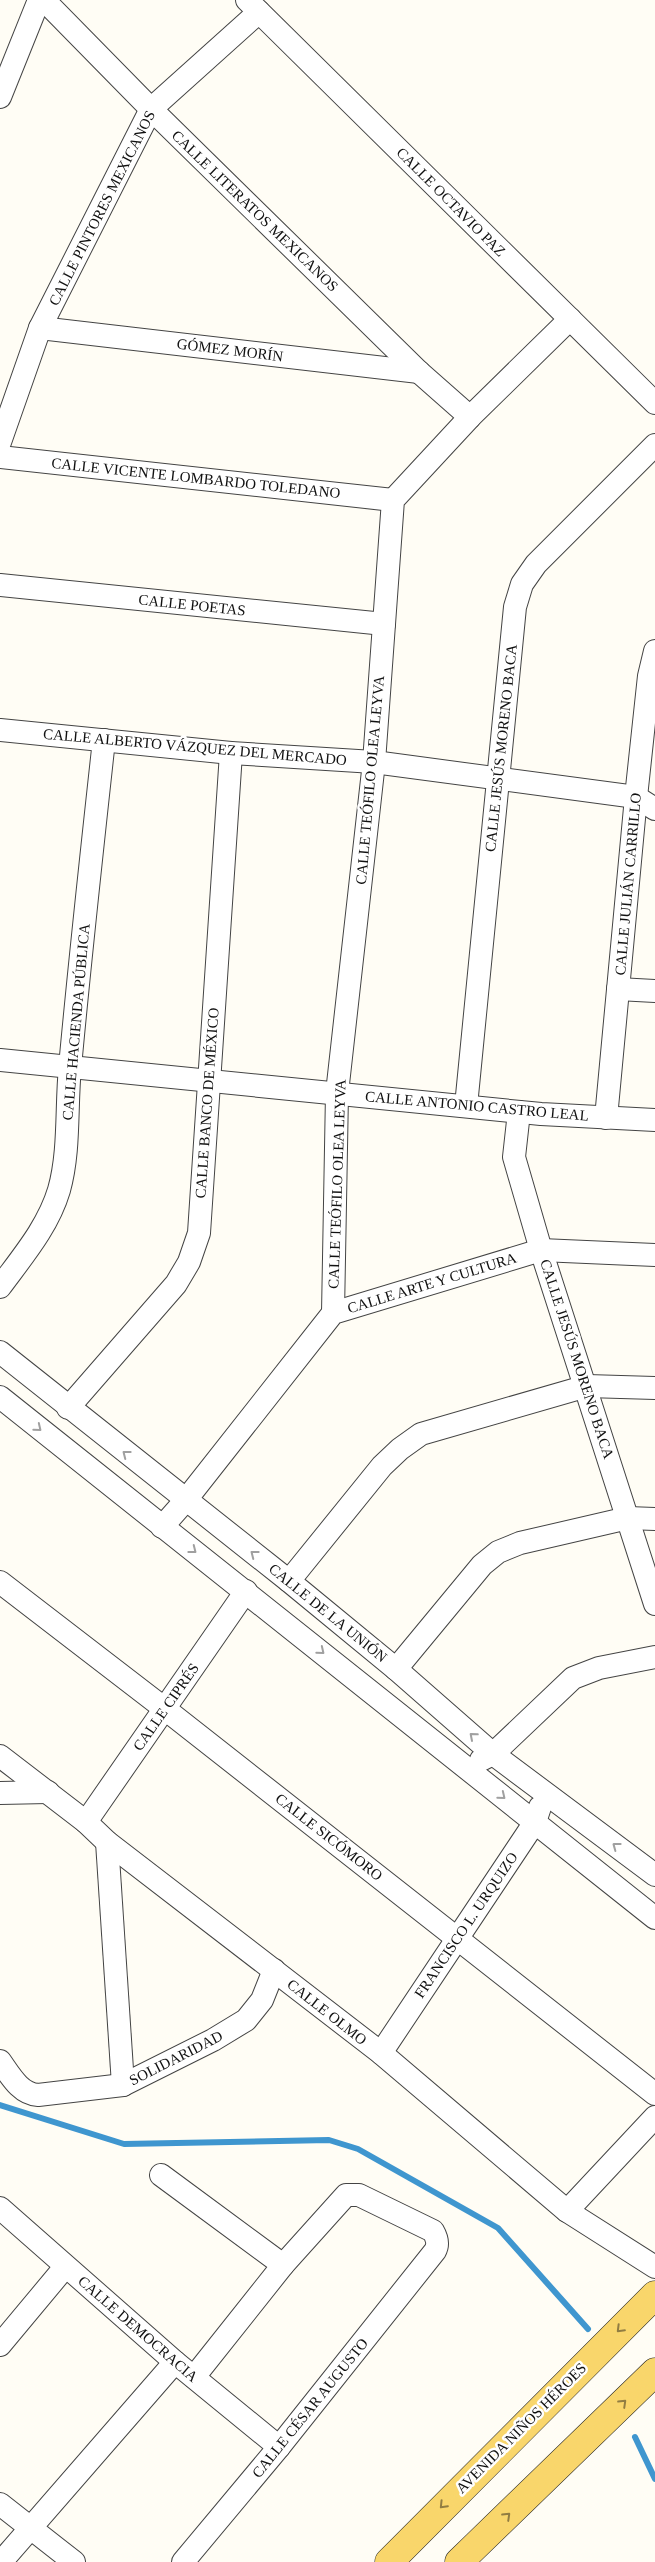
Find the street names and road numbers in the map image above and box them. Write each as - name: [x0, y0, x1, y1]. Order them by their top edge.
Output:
- street label: CALLE PINTORES MEXICANOS: [46, 108, 158, 308]
- street label: CALLE LITERATOS MEXICANOS: [169, 127, 341, 295]
- street label: CALLE OCTAVIO PAZ: [393, 144, 509, 260]
- street label: GÓMEZ MORÍN: [176, 336, 284, 364]
- street label: CALLE VICENTE LOMBARDO TOLEDANO: [51, 455, 341, 501]
- street label: CALLE POETAS: [138, 591, 246, 619]
- street label: CALLE JESÚS MORENO BACA: [482, 643, 520, 853]
- street label: CALLE TEÓFILO OLEA LEYVA: [353, 675, 387, 885]
- street label: CALLE ALBERTO VÁZQUEZ DEL MERCADO: [43, 726, 348, 768]
- street label: CALLE JULIÁN CARRILLO: [612, 792, 644, 976]
- street label: CALLE HACIENDA PÚBLICA: [59, 923, 93, 1121]
- street label: CALLE BANCO DE MÉXICO: [192, 1007, 222, 1199]
- street label: CALLE TEÓFILO OLEA LEYVA: [325, 1079, 349, 1289]
- street label: CALLE ANTONIO CASTRO LEAL: [365, 1088, 589, 1124]
- street label: CALLE ARTE Y CULTURA: [345, 1250, 519, 1316]
- street label: CALLE JESÚS MORENO BACA: [537, 1257, 617, 1461]
- street label: CALLE DE LA UNIÓN: [266, 1561, 390, 1666]
- street label: CALLE CIPRÉS: [130, 1660, 202, 1754]
- street label: CALLE SICÓMORO: [272, 1790, 386, 1884]
- street label: FRANCISCO L. URQUIZO: [411, 1849, 521, 2001]
- street label: CALLE OLMO: [284, 1976, 370, 2048]
- street label: SOLIDARIDAD: [127, 2028, 225, 2088]
- street label: CALLE DEMOCRACIA: [75, 2273, 201, 2385]
- street label: CALLE CÉSAR AUGUSTO: [249, 2335, 371, 2481]
- street label: AVENIDA NIÑOS HÉROES: [453, 2360, 589, 2496]

